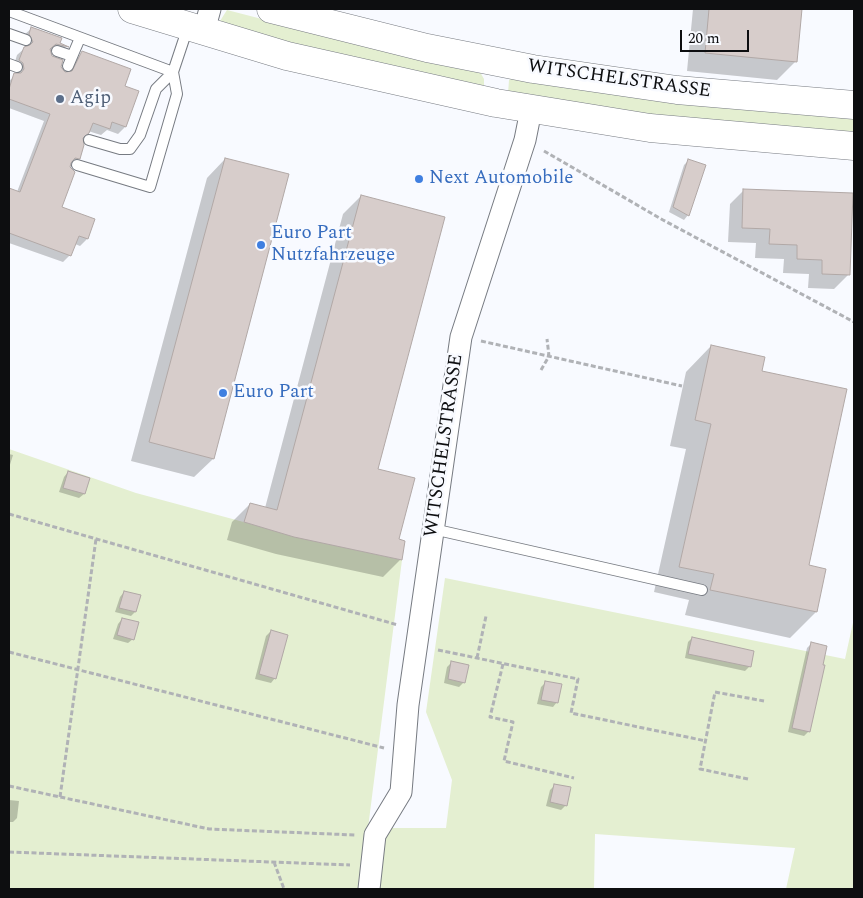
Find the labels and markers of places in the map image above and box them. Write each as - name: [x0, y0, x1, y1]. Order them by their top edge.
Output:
- place label: Agip: [70, 88, 111, 110]
- marker: Agip: [54, 93, 66, 105]
- place label: Next Automobile: [429, 168, 573, 190]
- marker: Next Automobile: [413, 173, 425, 185]
- place label: Euro Part Nutzfahrzeuge: [271, 223, 395, 267]
- marker: Euro Part Nutzfahrzeuge: [255, 239, 267, 251]
- place label: Euro Part: [233, 382, 314, 404]
- marker: Euro Part: [217, 387, 229, 399]

